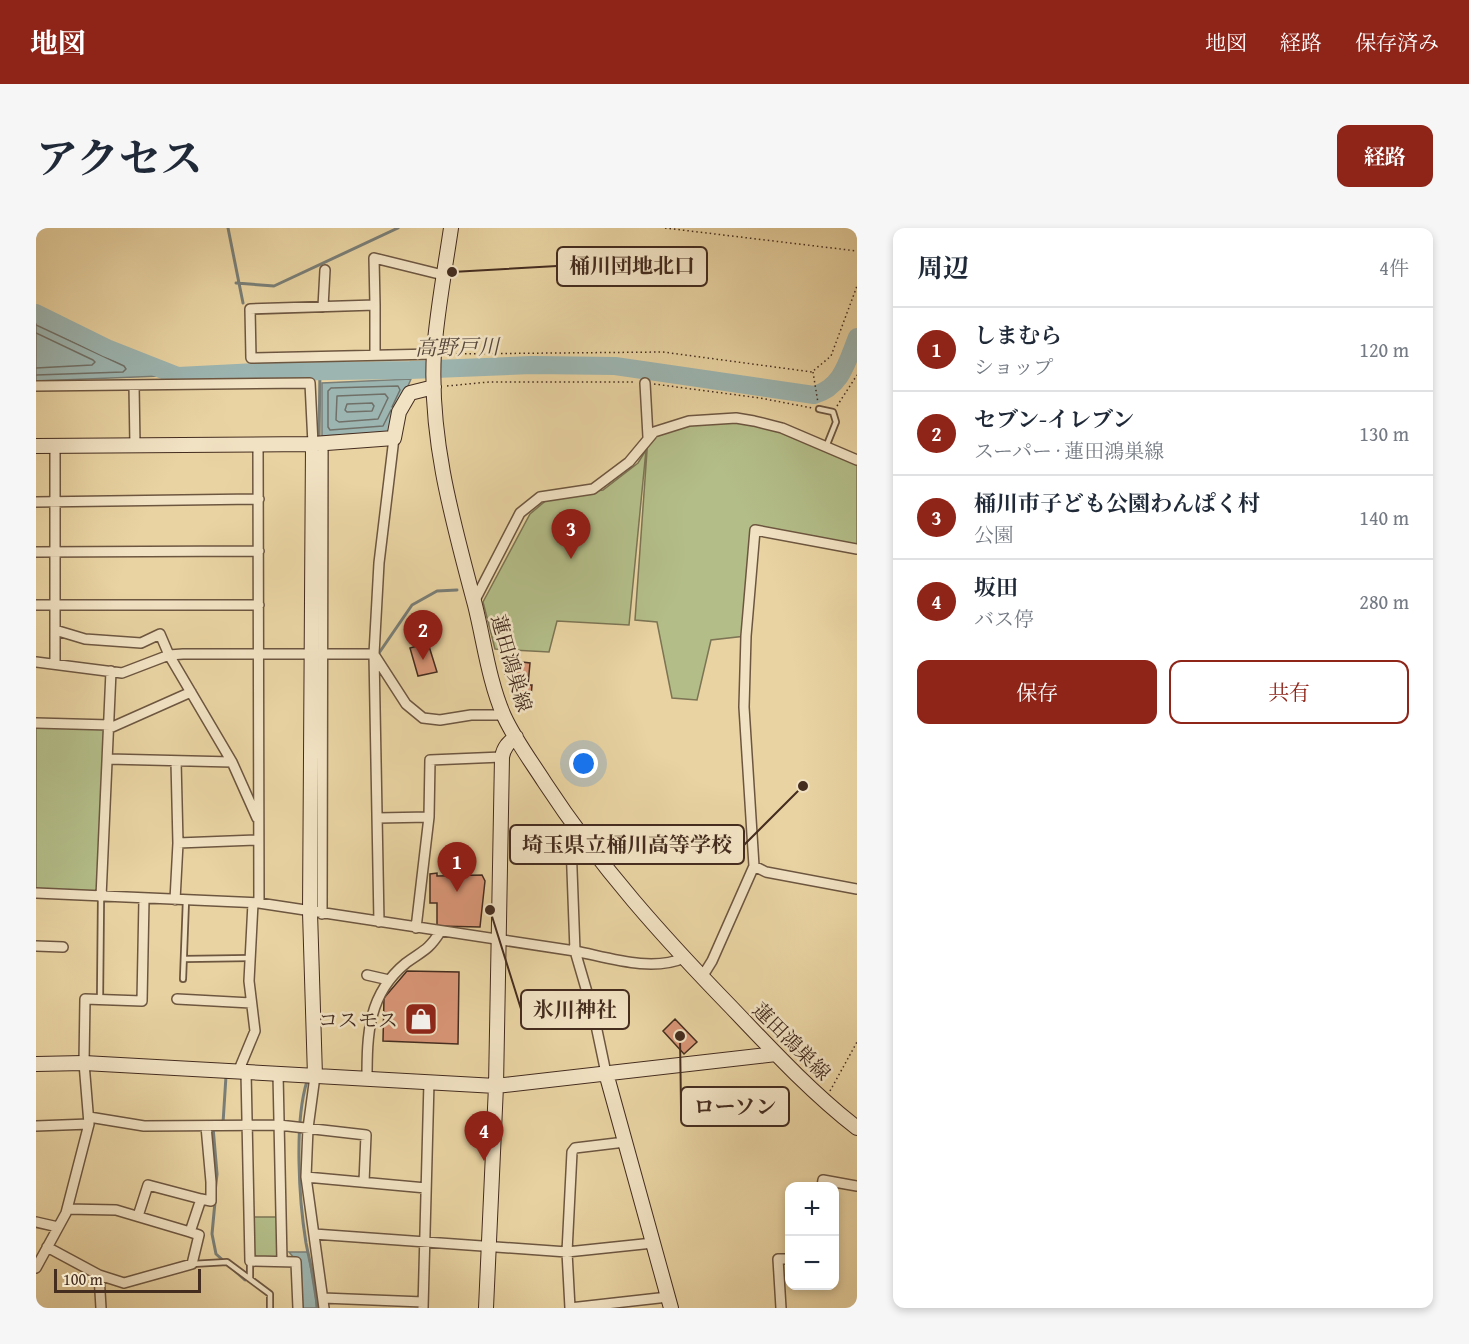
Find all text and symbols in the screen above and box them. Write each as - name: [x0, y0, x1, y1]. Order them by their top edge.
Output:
- text: 地図: [30, 22, 86, 63]
- text: 地図: [1205, 27, 1247, 58]
- text: 経路: [1280, 27, 1322, 58]
- text: 保存済み: [1355, 27, 1439, 58]
- button: 経路: [1337, 125, 1433, 187]
- text: アクセス: [36, 127, 203, 188]
- callout: 桶川団地北口: [557, 247, 707, 286]
- text: 周辺: [917, 248, 969, 287]
- text: 桶川団地北口: [569, 250, 695, 281]
- text: 4件: [1379, 253, 1409, 282]
- text: しまむら: [974, 319, 1062, 351]
- water label: 高野戸川: [415, 331, 501, 363]
- text: 1: [931, 335, 942, 364]
- text: 120 m: [1359, 335, 1409, 364]
- text: ショップ: [974, 352, 1054, 381]
- text: セブン-イレブン: [974, 403, 1134, 435]
- text: 2: [931, 419, 942, 448]
- text: 130 m: [1359, 419, 1409, 448]
- text: スーパー · 蓮田鴻巣線: [974, 436, 1164, 465]
- text: 桶川市子ども公園わんぱく村: [974, 487, 1260, 519]
- text: 3: [931, 503, 942, 532]
- text: 140 m: [1359, 503, 1409, 532]
- pin: 3: [552, 510, 590, 559]
- text: 公園: [974, 520, 1014, 549]
- text: 坂田: [974, 571, 1018, 603]
- text: 4: [931, 587, 942, 616]
- text: 280 m: [1359, 587, 1409, 616]
- text: バス停: [974, 604, 1034, 633]
- pin: 2: [404, 610, 442, 660]
- street label: 蓮田鴻巣線: [484, 611, 540, 715]
- button: 保存: [917, 660, 1157, 724]
- button: 共有: [1169, 660, 1409, 724]
- your location: [569, 749, 598, 778]
- callout: 埼玉県立桶川高等学校: [510, 825, 744, 864]
- text: 埼玉県立桶川高等学校: [522, 829, 732, 860]
- pin: 1: [438, 842, 476, 892]
- callout: 氷川神社: [521, 990, 629, 1029]
- text: 氷川神社: [533, 994, 617, 1025]
- street label: 蓮田鴻巣線: [746, 995, 838, 1087]
- shop icon: コスモス: [403, 1001, 439, 1037]
- place label: コスモス: [318, 1005, 398, 1034]
- callout: ローソン: [681, 1087, 789, 1126]
- text: ローソン: [693, 1091, 777, 1122]
- pin: 4: [464, 1112, 504, 1161]
- map controls: [785, 1182, 839, 1290]
- button: +: [785, 1182, 839, 1236]
- button: −: [785, 1236, 839, 1290]
- scale bar: [54, 1266, 201, 1294]
- text: 100 m: [63, 1267, 103, 1291]

